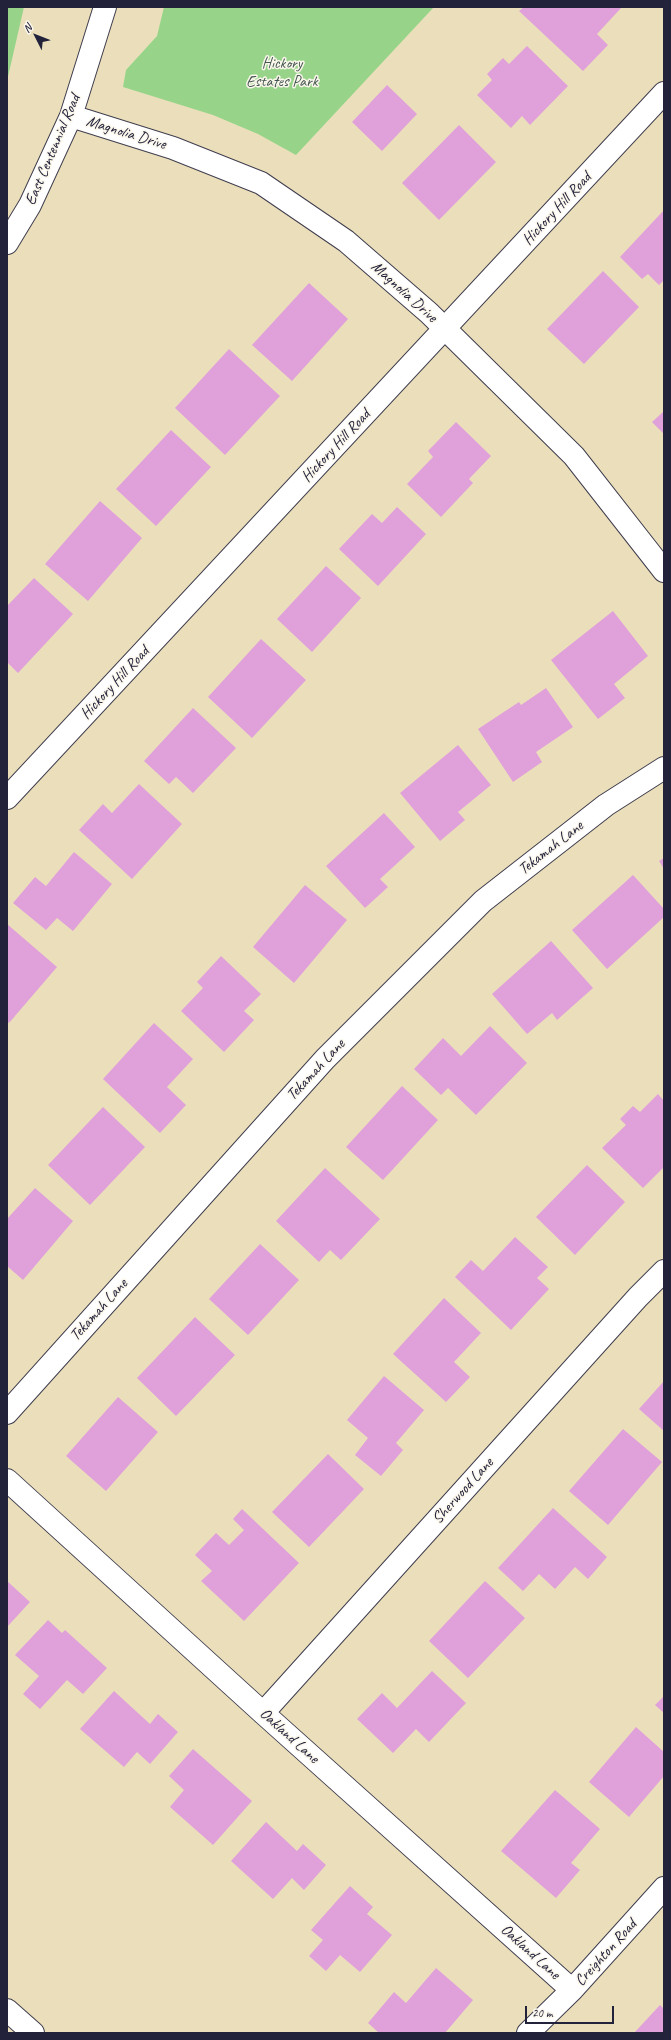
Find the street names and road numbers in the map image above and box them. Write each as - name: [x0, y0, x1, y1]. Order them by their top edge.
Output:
- street label: East Centennial Road: [21, 92, 85, 208]
- street label: Magnolia Drive: [84, 112, 168, 154]
- street label: Hickory Hill Road: [518, 169, 596, 249]
- street label: Magnolia Drive: [367, 257, 441, 327]
- street label: Hickory Hill Road: [297, 406, 375, 486]
- street label: Hickory Hill Road: [76, 643, 154, 723]
- street label: Tekamah Lane: [515, 817, 587, 879]
- street label: Tekamah Lane: [283, 1035, 349, 1105]
- street label: Tekamah Lane: [66, 1275, 132, 1345]
- street label: Sherwood Lane: [428, 1454, 498, 1528]
- street label: Oakland Lane: [255, 1704, 323, 1768]
- street label: Creighton Road: [571, 1916, 641, 1990]
- street label: Oakland Lane: [496, 1920, 564, 1984]

